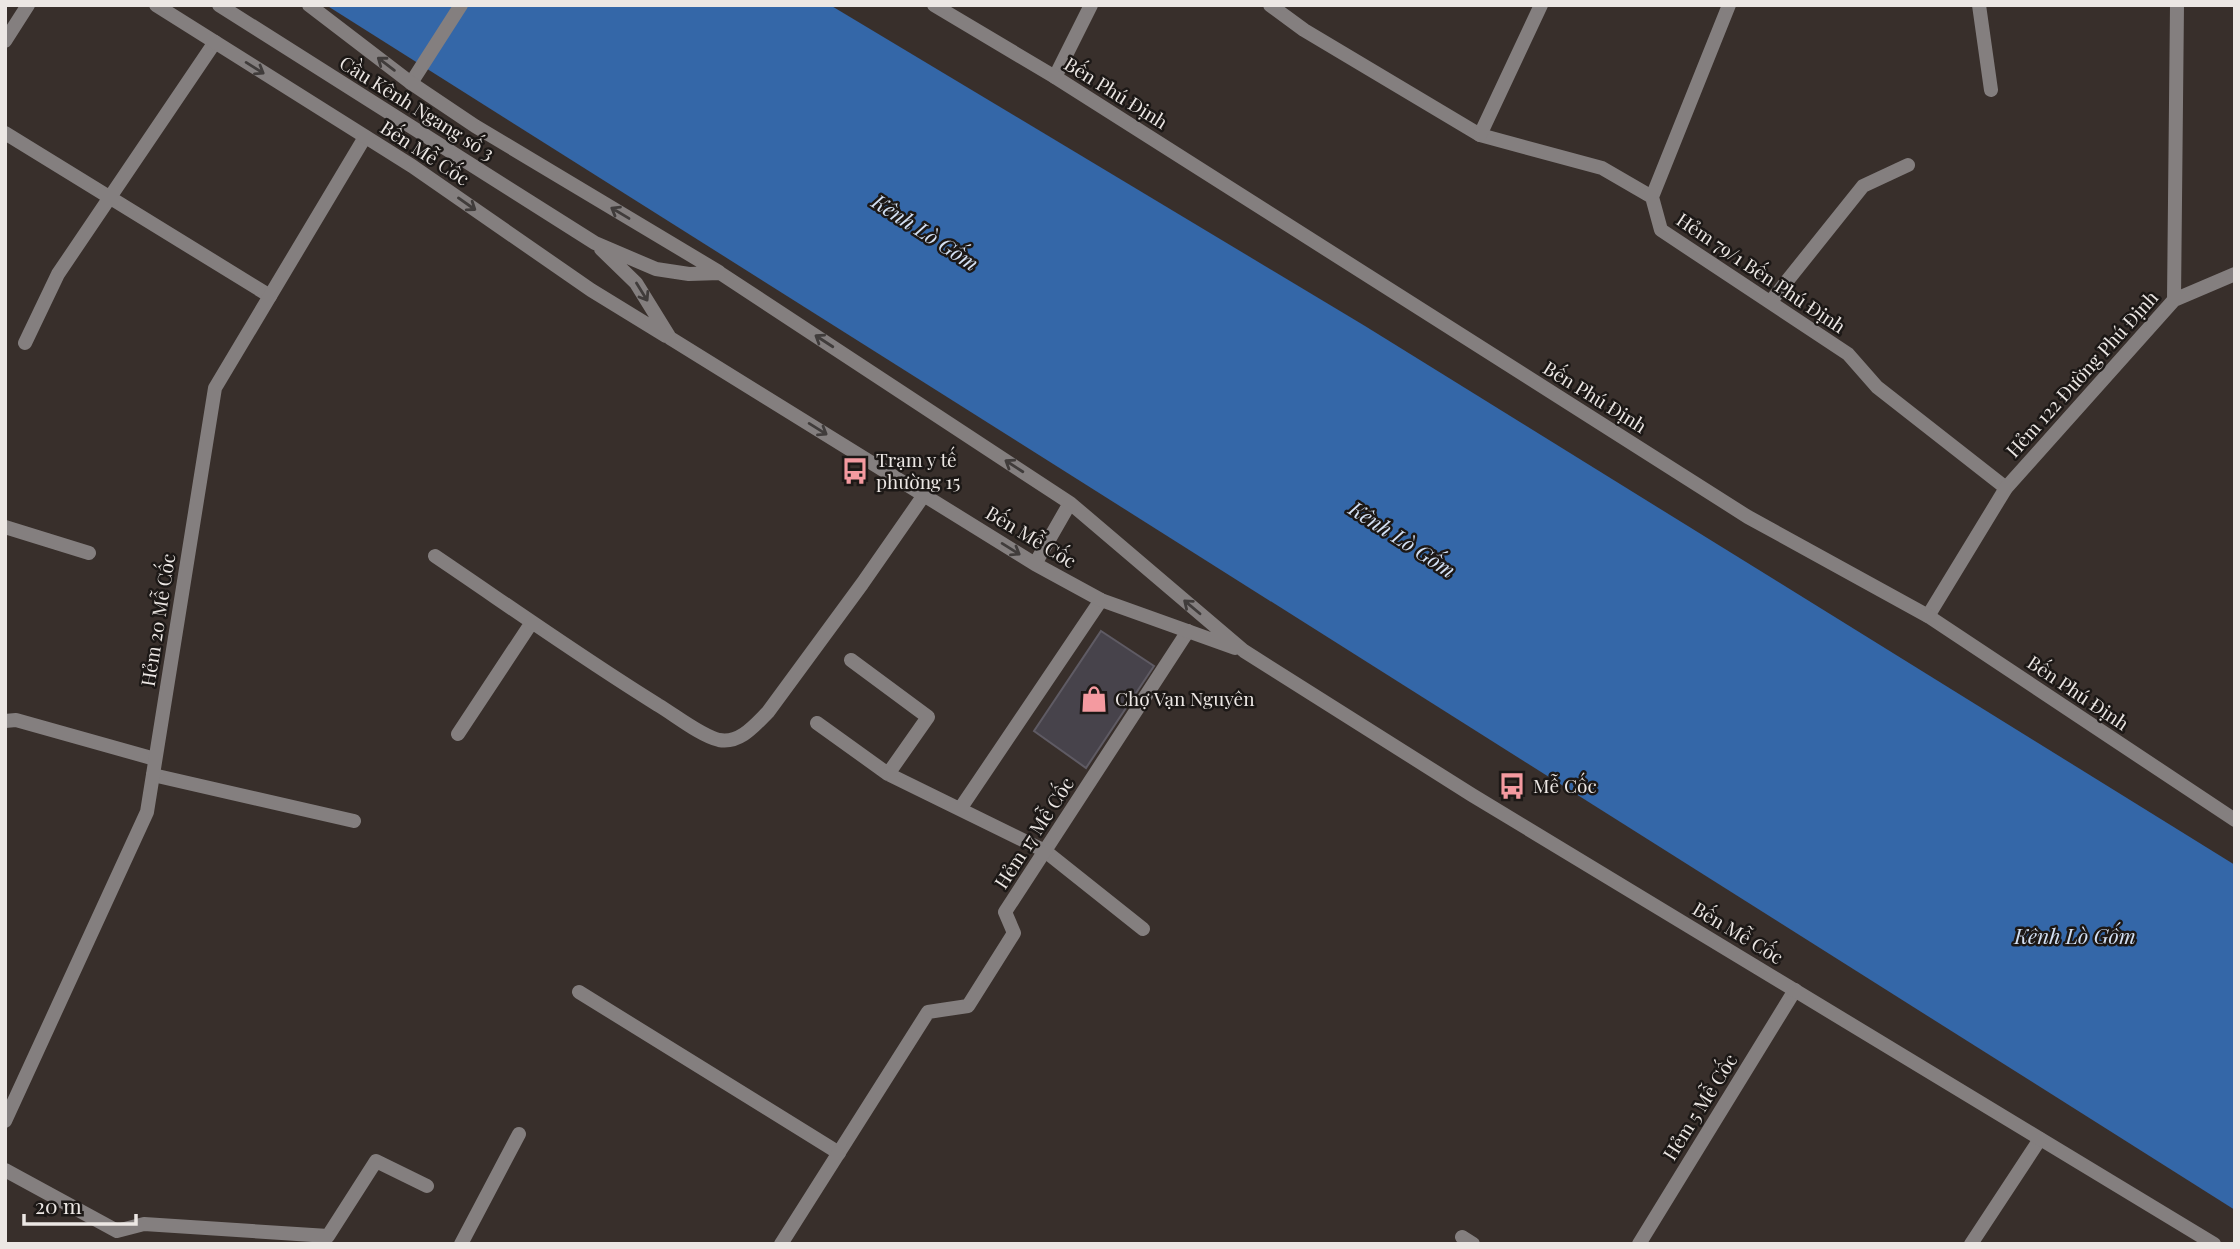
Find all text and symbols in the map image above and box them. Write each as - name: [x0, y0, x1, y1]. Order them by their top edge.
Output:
- street label: Cầu Kênh Ngang số 3: [335, 49, 500, 165]
- street label: Bến Phú Định: [1060, 50, 1173, 134]
- one-way arrow: [378, 57, 396, 72]
- one-way arrow: [245, 61, 265, 75]
- street label: Bến Mễ Cốc: [376, 114, 475, 191]
- water label: Kênh Lò Gốm: [867, 186, 985, 276]
- one-way arrow: [457, 197, 476, 211]
- one-way arrow: [610, 205, 630, 219]
- street label: Hẻm 79/1 Bến Phú Định: [1672, 206, 1851, 339]
- one-way arrow: [635, 282, 649, 302]
- street label: Hẻm 122 Đường Phú Định: [1999, 284, 2163, 462]
- one-way arrow: [815, 334, 834, 349]
- street label: Bến Phú Định: [1539, 354, 1652, 438]
- one-way arrow: [807, 423, 827, 437]
- place label: Trạm y tế phường 15: [876, 446, 960, 494]
- bus stop icon: Trạm y tế phường 15: [840, 456, 870, 486]
- one-way arrow: [1005, 459, 1024, 473]
- water label: Kênh Lò Gốm: [1344, 493, 1462, 583]
- street label: Bến Mễ Cốc: [981, 499, 1082, 573]
- one-way arrow: [1001, 542, 1021, 556]
- street label: Hẻm 20 Mễ Cốc: [134, 552, 180, 688]
- one-way arrow: [1184, 599, 1202, 615]
- street label: Bến Phú Định: [2023, 649, 2134, 736]
- shop icon: Chợ Vạn Nguyên: [1079, 684, 1109, 714]
- place label: Chợ Vạn Nguyên: [1115, 685, 1255, 711]
- bus stop icon: Mễ Cốc: [1497, 771, 1527, 801]
- street label: Hẻm 17 Mễ Cốc: [987, 772, 1079, 893]
- place label: Mễ Cốc: [1533, 772, 1597, 798]
- street label: Bến Mễ Cốc: [1688, 895, 1789, 969]
- water label: Kênh Lò Gốm: [2013, 921, 2136, 949]
- street label: Hẻm 5 Mễ Cốc: [1656, 1048, 1742, 1165]
- scale bar: [24, 1182, 136, 1226]
- text: 20 m: [35, 1191, 82, 1219]

